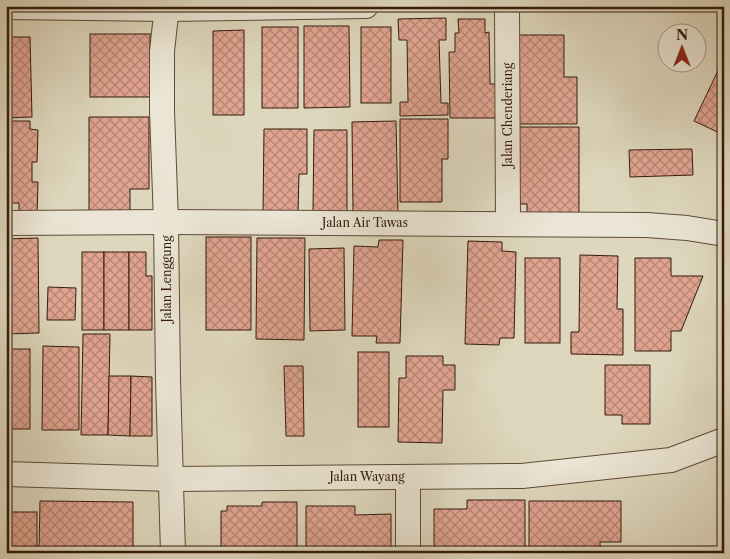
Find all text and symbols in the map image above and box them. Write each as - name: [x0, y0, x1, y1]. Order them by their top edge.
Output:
- north arrow: [658, 22, 708, 72]
- text: N: [676, 26, 688, 44]
- street label: Jalan Chenderiang: [500, 62, 515, 169]
- street label: Jalan Air Tawas: [320, 215, 408, 230]
- street label: Jalan Lenggung: [159, 235, 174, 324]
- street label: Jalan Wayang: [327, 469, 405, 484]

